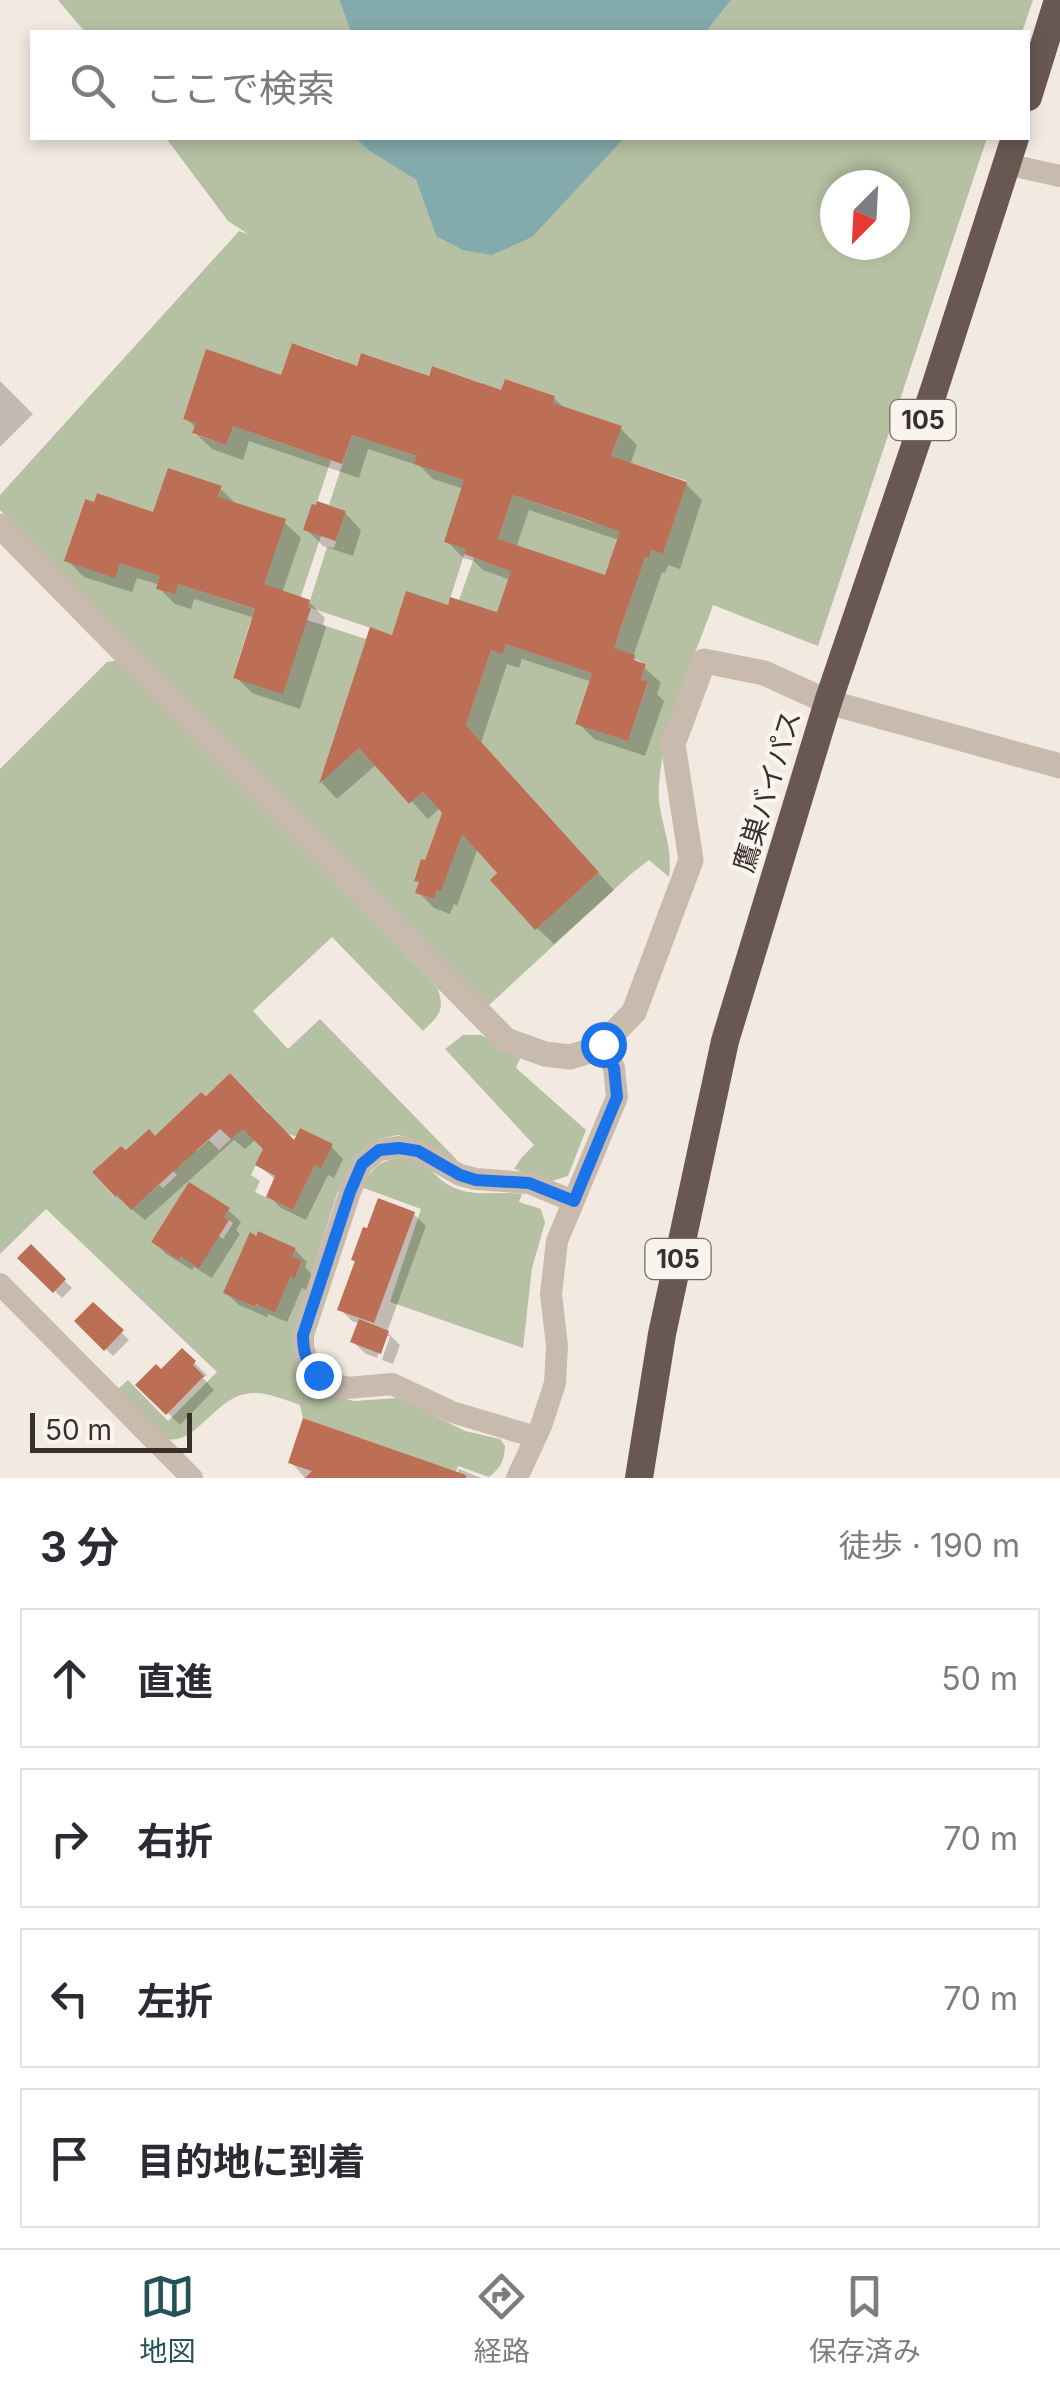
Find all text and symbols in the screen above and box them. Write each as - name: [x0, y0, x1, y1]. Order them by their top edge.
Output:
- search box: [30, 30, 1030, 140]
- icon: search: [65, 58, 120, 113]
- text: ここで検索: [145, 65, 335, 111]
- north arrow: [820, 170, 910, 260]
- road number: 105: [890, 400, 956, 440]
- street label: 鷹巣バイパス: [726, 706, 808, 876]
- route start: [581, 1022, 627, 1068]
- road number: 105: [646, 1239, 710, 1279]
- route end: [296, 1353, 342, 1399]
- scale bar: [30, 1408, 192, 1452]
- text: 50 m: [45, 1413, 112, 1447]
- text: 3 分: [40, 1521, 119, 1572]
- text: 徒歩 · 190 m: [839, 1526, 1020, 1565]
- icon: ahead: [42, 1651, 97, 1706]
- text: 直進: [137, 1658, 213, 1704]
- text: 50 m: [941, 1659, 1018, 1698]
- icon: right: [42, 1811, 97, 1866]
- text: 右折: [137, 1818, 213, 1864]
- text: 70 m: [943, 1819, 1018, 1858]
- icon: left: [42, 1971, 97, 2026]
- text: 左折: [137, 1978, 213, 2024]
- text: 70 m: [943, 1979, 1018, 2018]
- icon: arrive: [42, 2131, 97, 2186]
- text: 目的地に到着: [137, 2138, 365, 2184]
- tab: 地図: [139, 2269, 195, 2369]
- tab: 経路: [474, 2269, 530, 2369]
- tab: 保存済み: [809, 2269, 921, 2369]

